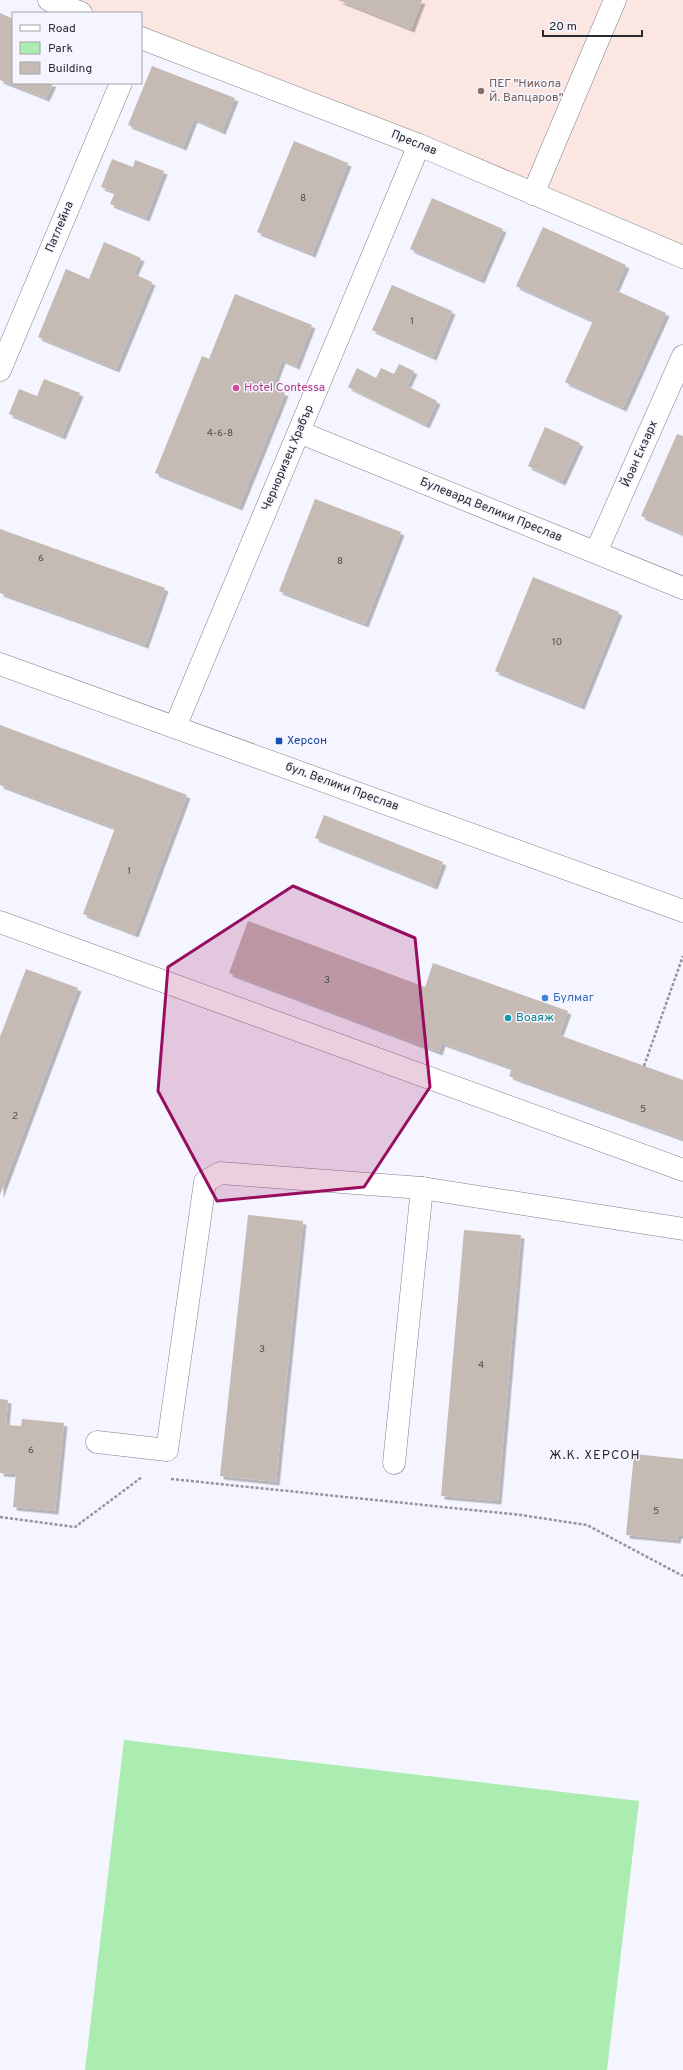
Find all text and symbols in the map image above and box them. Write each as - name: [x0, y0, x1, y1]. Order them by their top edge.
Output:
- legend: [12, 12, 142, 84]
- scale bar: [543, 12, 642, 38]
- text: 20 m: [549, 19, 577, 35]
- text: Road: [48, 21, 76, 37]
- text: Park: [48, 41, 73, 57]
- text: Building: [48, 61, 92, 77]
- place label: ПЕГ "Никола Й. Вапцаров": [489, 76, 564, 106]
- marker: ПЕГ "Никола Й. Вапцаров": [476, 86, 486, 96]
- street label: Преслав: [389, 127, 439, 159]
- house number: 8: [300, 192, 306, 205]
- street label: Патлейна: [42, 199, 78, 255]
- house number: 1: [410, 315, 414, 328]
- place label: Hotel Contessa: [244, 380, 325, 396]
- marker: Hotel Contessa: [231, 383, 241, 393]
- street label: Черноризец Храбър: [258, 402, 318, 514]
- street label: Йоан Екзарх: [618, 418, 662, 490]
- house number: 4-6-8: [207, 427, 233, 440]
- street label: Булевард Велики Преслав: [417, 474, 565, 546]
- house number: 6: [38, 552, 44, 565]
- house number: 8: [337, 555, 343, 568]
- house number: 10: [552, 636, 562, 649]
- place label: Херсон: [287, 733, 327, 749]
- marker: Херсон: [274, 736, 284, 746]
- street label: бул. Велики Преслав: [283, 759, 401, 815]
- house number: 1: [127, 865, 131, 878]
- house number: 3: [324, 974, 330, 987]
- place label: Булмаг: [553, 990, 594, 1006]
- marker: Булмаг: [540, 993, 550, 1003]
- place label: Воаяж: [516, 1010, 554, 1026]
- marker: Воаяж: [503, 1013, 513, 1023]
- house number: 5: [640, 1103, 646, 1116]
- house number: 2: [12, 1110, 18, 1123]
- house number: 3: [259, 1343, 265, 1356]
- house number: 4: [478, 1359, 484, 1372]
- house number: 6: [28, 1444, 34, 1457]
- district label: Ж.К. ХЕРСОН: [549, 1448, 641, 1464]
- house number: 5: [653, 1505, 659, 1518]

